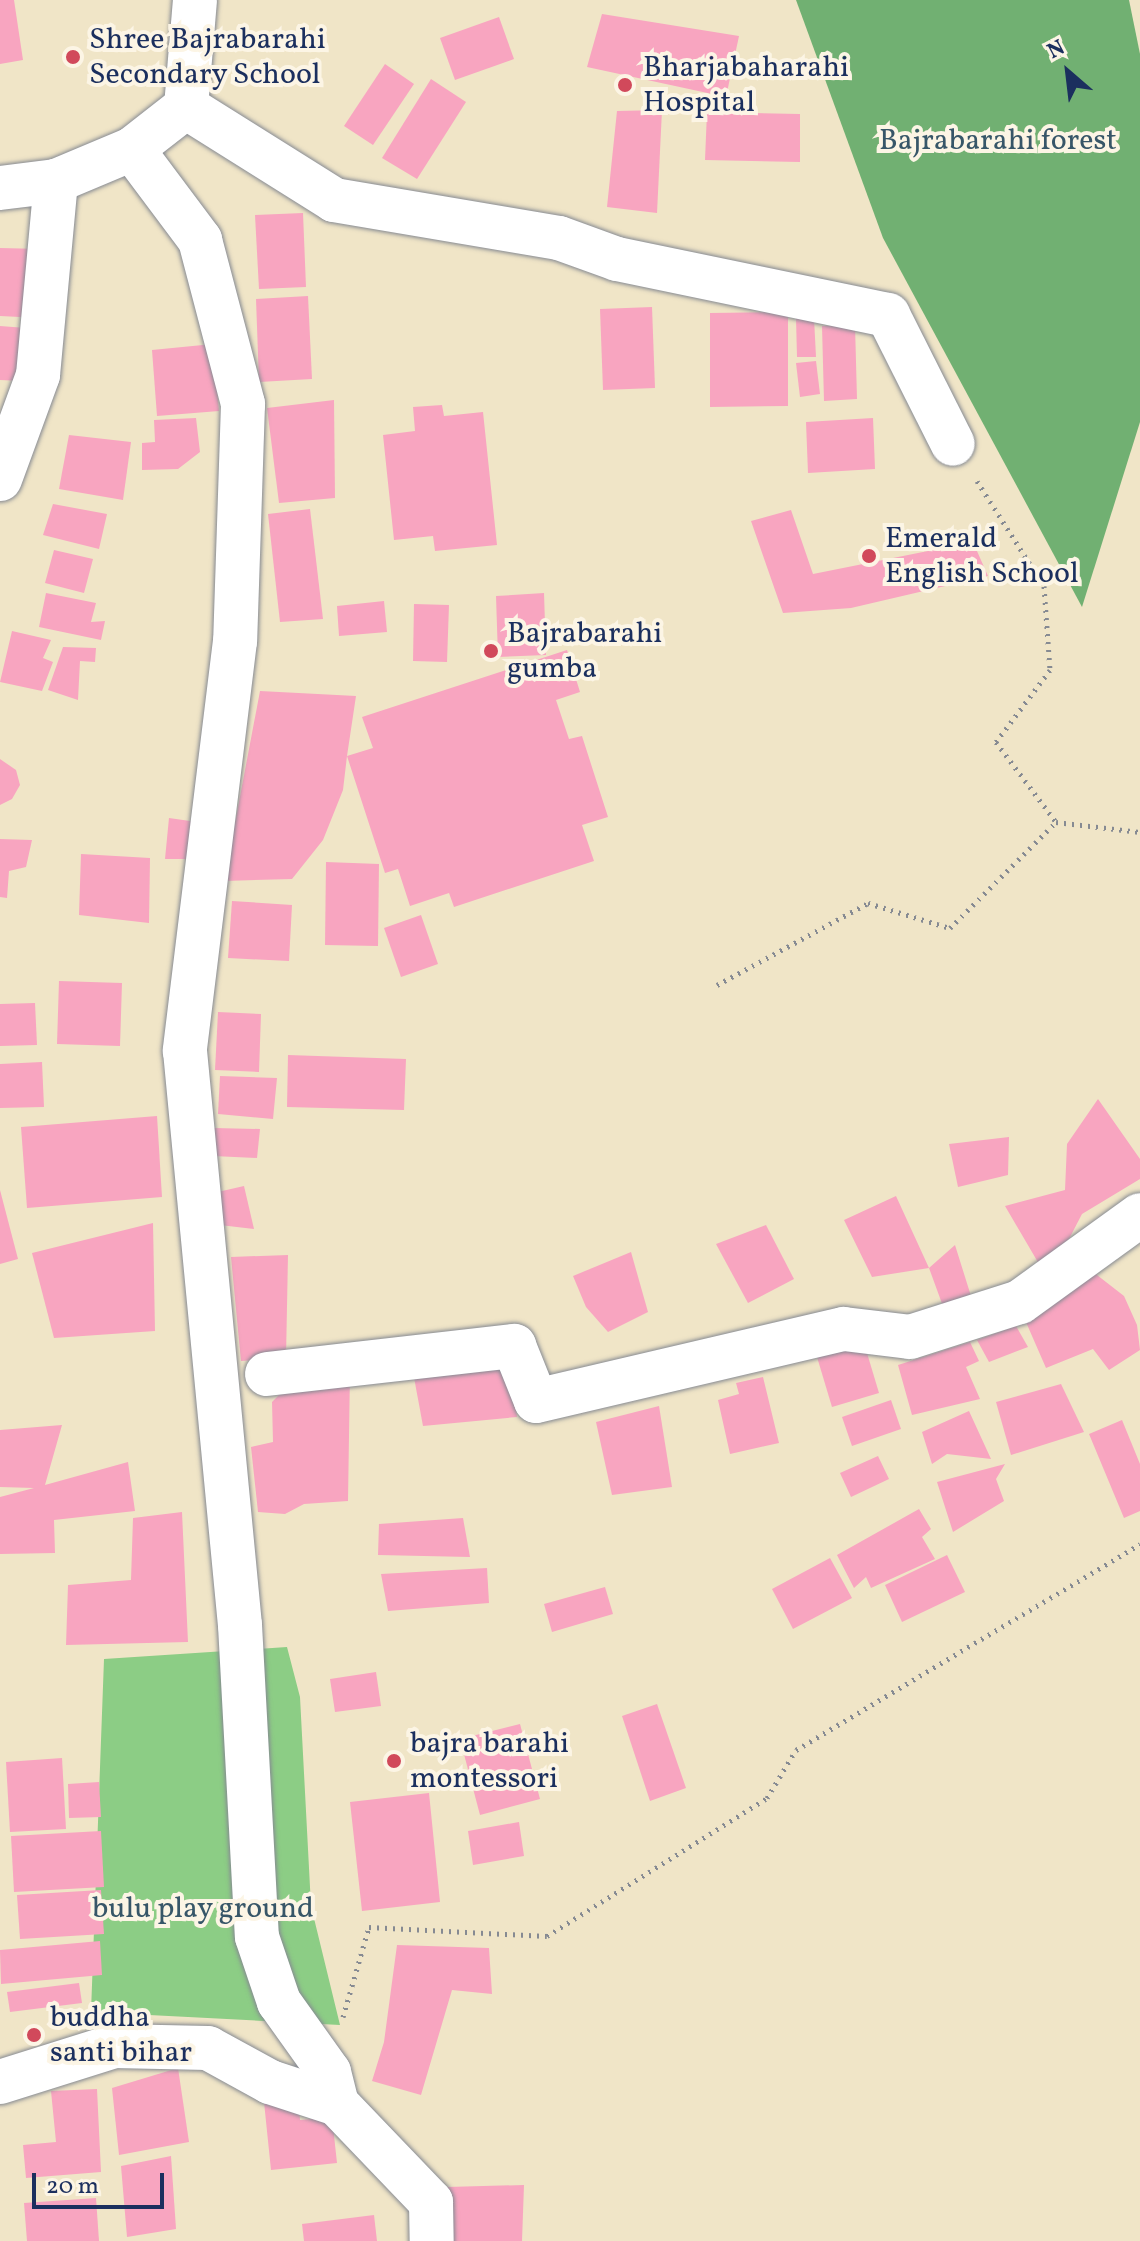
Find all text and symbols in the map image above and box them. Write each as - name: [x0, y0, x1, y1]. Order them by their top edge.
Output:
- place label: Shree Bajrabarahi Secondary School: [89, 22, 326, 92]
- north arrow: [1028, 32, 1108, 112]
- text: N: [1042, 33, 1071, 68]
- marker: Shree Bajrabarahi Secondary School: [64, 48, 82, 66]
- place label: Bharjabaharahi Hospital: [643, 50, 849, 120]
- marker: Bharjabaharahi Hospital: [614, 74, 636, 96]
- park label: Bajrabarahi forest: [879, 123, 1117, 159]
- place label: Emerald English School: [885, 521, 1079, 592]
- marker: Emerald English School: [860, 547, 878, 565]
- place label: Bajrabarahi gumba: [507, 616, 662, 686]
- marker: Bajrabarahi gumba: [482, 642, 500, 660]
- place label: bajra barahi montessori: [410, 1726, 569, 1796]
- marker: bajra barahi montessori: [385, 1752, 403, 1770]
- park label: bulu play ground: [92, 1891, 314, 1927]
- place label: buddha santi bihar: [50, 2000, 192, 2070]
- marker: buddha santi bihar: [25, 2026, 43, 2044]
- scale bar: [36, 2157, 168, 2207]
- text: 20 m: [46, 2170, 99, 2204]

